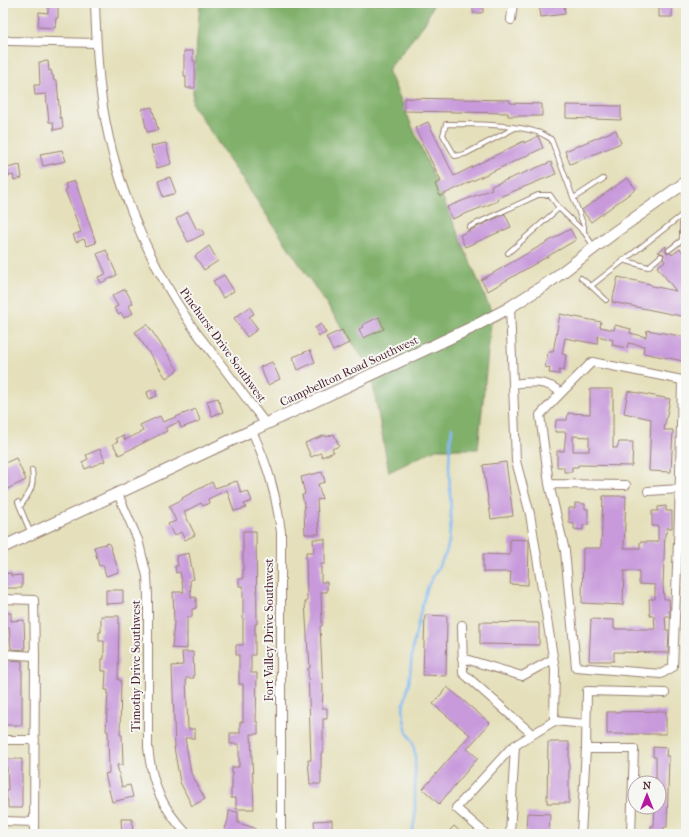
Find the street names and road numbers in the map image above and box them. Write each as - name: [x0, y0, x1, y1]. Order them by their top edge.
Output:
- street label: Pinehurst Drive Southwest: [177, 285, 270, 406]
- street label: Campbellton Road Southwest: [278, 332, 421, 409]
- street label: Fort Valley Drive Southwest: [262, 558, 276, 702]
- street label: Timothy Drive Southwest: [129, 599, 143, 732]

